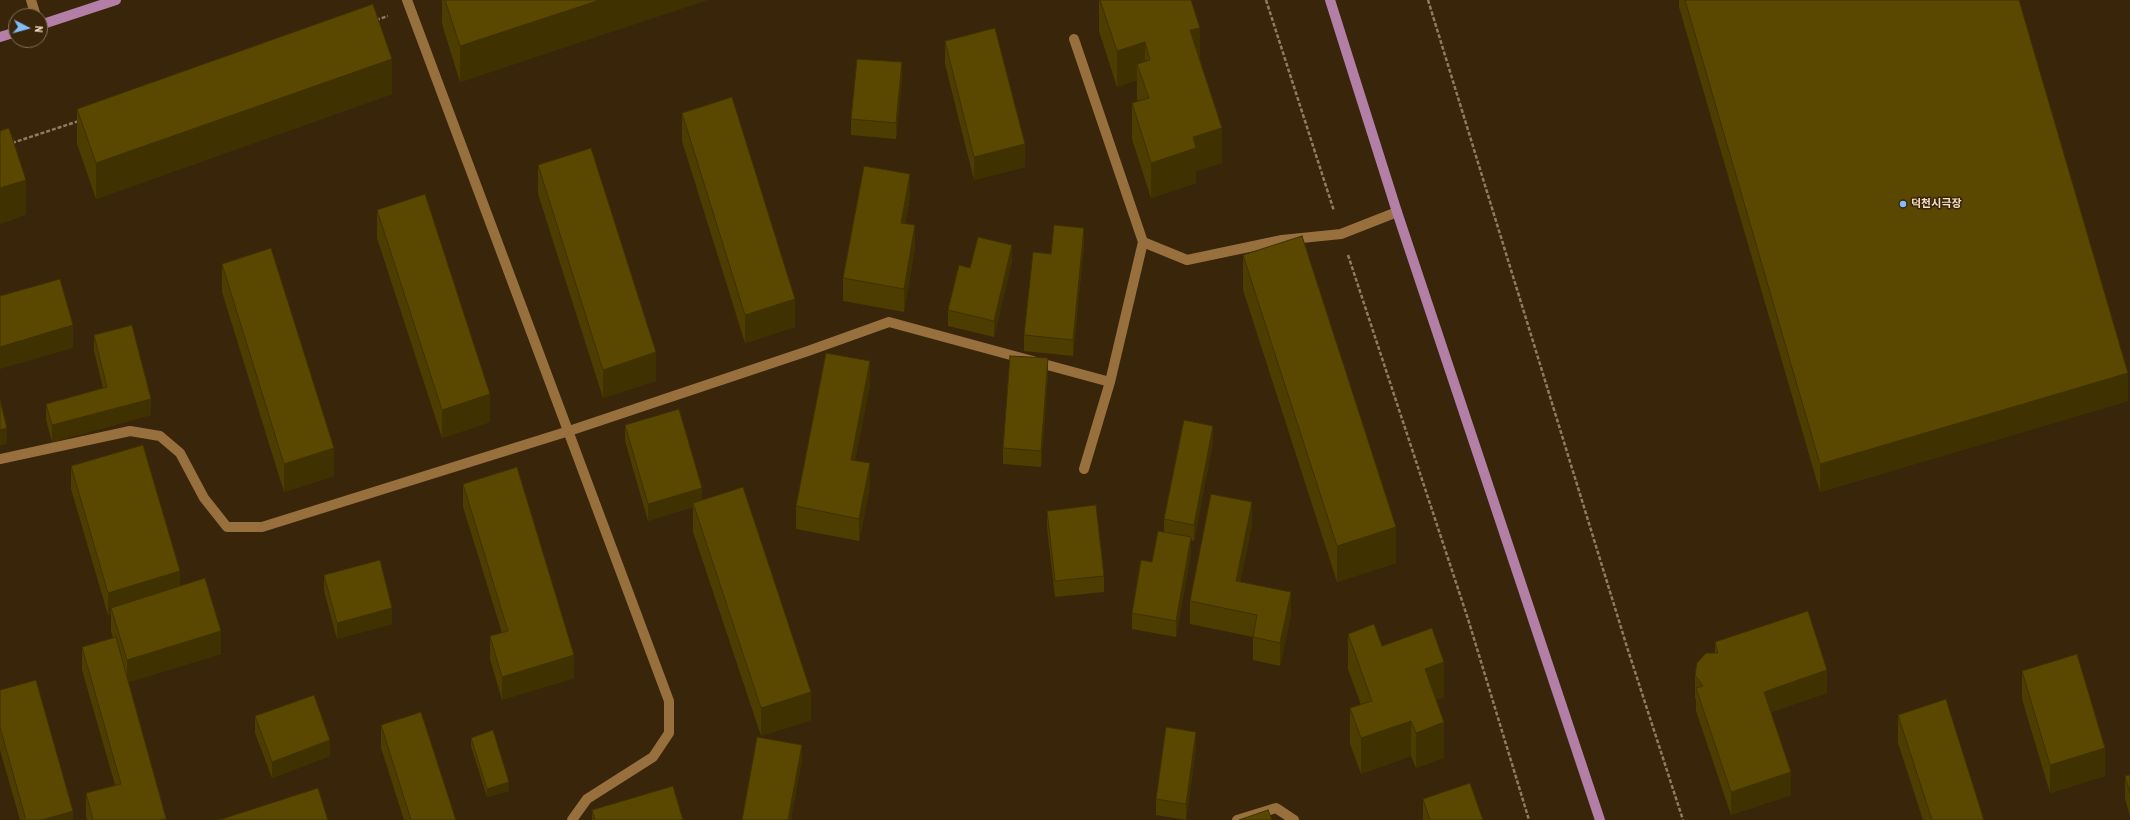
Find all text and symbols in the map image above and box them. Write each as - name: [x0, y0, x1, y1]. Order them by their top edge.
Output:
- north arrow: [8, 8, 48, 48]
- text: N: [32, 25, 46, 33]
- place label: 덕천시극장: [1911, 197, 1962, 211]
- marker: 덕천시극장: [1898, 199, 1908, 209]

